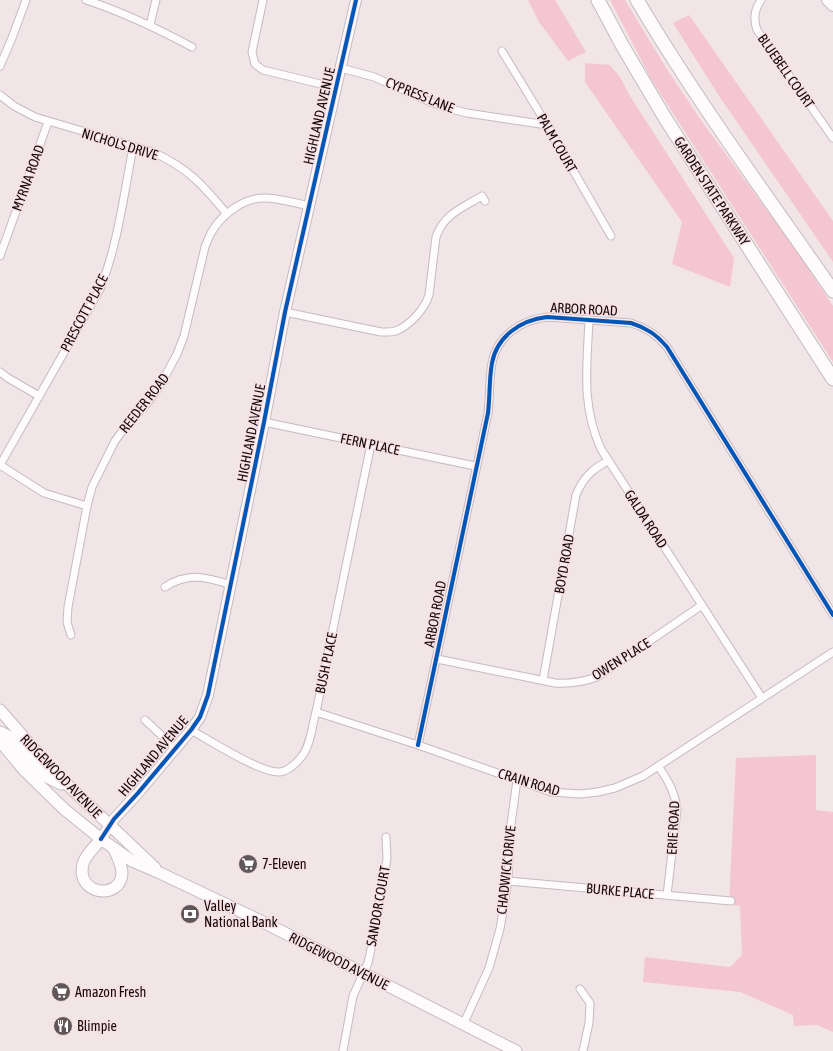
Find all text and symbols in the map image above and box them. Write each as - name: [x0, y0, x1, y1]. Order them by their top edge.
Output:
- street label: BLUEBELL COURT: [754, 31, 818, 111]
- street label: HIGHLAND AVENUE: [300, 66, 338, 166]
- street label: CYPRESS LANE: [383, 74, 457, 116]
- street label: PALM COURT: [534, 111, 580, 175]
- street label: NICHOLS DRIVE: [80, 125, 160, 163]
- street label: GARDEN STATE PARKWAY: [671, 134, 754, 249]
- street label: MYRNA ROAD: [9, 143, 47, 213]
- street label: PRESCOTT PLACE: [57, 272, 111, 354]
- street label: ARBOR ROAD: [550, 299, 618, 319]
- street label: REEDER ROAD: [116, 370, 172, 436]
- street label: HIGHLAND AVENUE: [234, 383, 268, 483]
- street label: FERN PLACE: [339, 430, 401, 458]
- street label: GALDA ROAD: [621, 487, 671, 551]
- street label: BOYD ROAD: [551, 533, 577, 595]
- street label: ARBOR ROAD: [421, 579, 449, 649]
- street label: BUSH PLACE: [312, 631, 340, 695]
- street label: OWEN PLACE: [589, 635, 653, 683]
- street label: HIGHLAND AVENUE: [115, 713, 191, 799]
- street label: RIDGEWOOD AVENUE: [17, 731, 105, 821]
- street label: CRAIN ROAD: [496, 765, 562, 799]
- street label: ERIE ROAD: [664, 800, 682, 855]
- street label: CHADWICK DRIVE: [493, 825, 519, 915]
- supermarket icon: 7-Eleven: [237, 853, 259, 875]
- place label: 7-Eleven: [262, 856, 307, 872]
- street label: SANDOR COURT: [363, 864, 393, 948]
- street label: BURKE PLACE: [585, 880, 655, 902]
- place label: Valley National Bank: [204, 898, 278, 930]
- bank icon: Valley National Bank: [179, 903, 201, 925]
- street label: RIDGEWOOD AVENUE: [286, 929, 392, 993]
- supermarket icon: Amazon Fresh: [50, 981, 72, 1003]
- place label: Amazon Fresh: [75, 984, 146, 1000]
- restaurant icon: Blimpie: [52, 1015, 74, 1037]
- place label: Blimpie: [77, 1018, 117, 1034]

